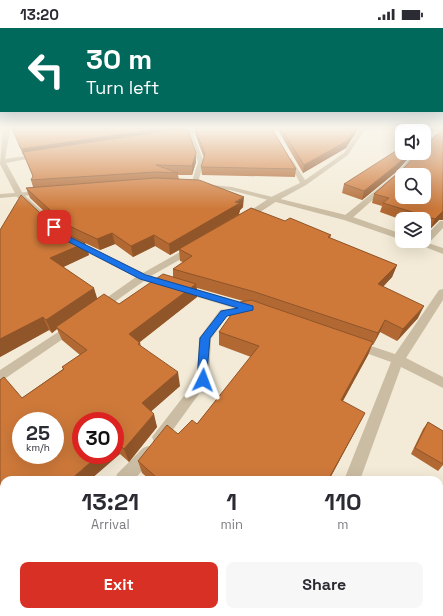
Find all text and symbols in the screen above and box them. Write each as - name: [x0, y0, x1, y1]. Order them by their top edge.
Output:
- text: 13:20: [20, 5, 59, 24]
- text: 30 m: [86, 41, 152, 77]
- icon: left: [20, 44, 72, 96]
- text: Turn left: [86, 76, 159, 99]
- map controls: [395, 124, 431, 248]
- button: sound: [395, 124, 431, 160]
- button: search: [395, 168, 431, 204]
- pin: [37, 210, 71, 244]
- button: layers: [395, 212, 431, 248]
- icon: arrive: [43, 216, 65, 238]
- position arrow: [182, 359, 224, 401]
- speed limit sign: 30: [72, 412, 124, 464]
- text: 25: [26, 420, 50, 446]
- text: km/h: [26, 441, 50, 454]
- text: 13:21: [81, 486, 139, 517]
- text: 1: [226, 486, 237, 517]
- text: 110: [324, 486, 362, 517]
- text: Arrival: [91, 516, 130, 533]
- text: min: [221, 516, 243, 533]
- text: m: [337, 516, 349, 533]
- button: Exit: [20, 562, 218, 608]
- button: Share: [226, 562, 423, 608]

